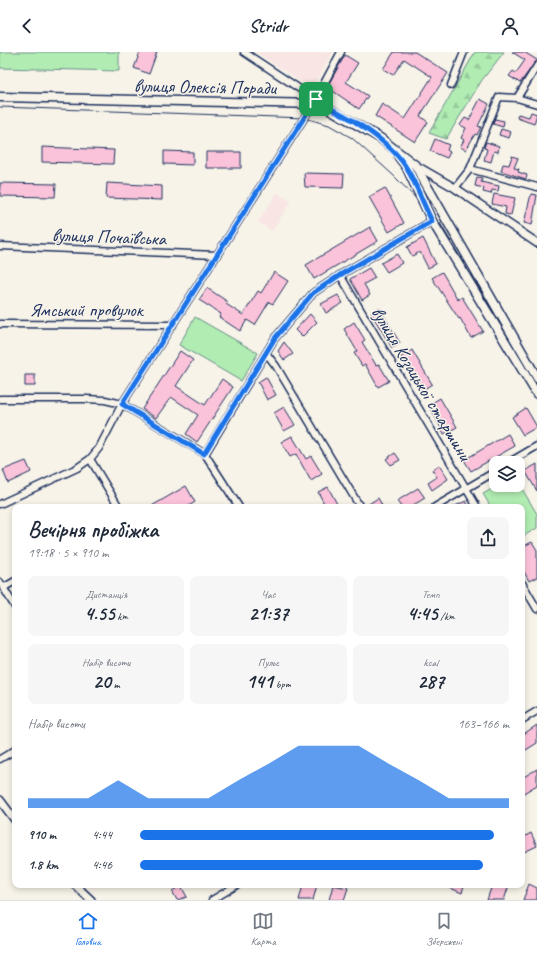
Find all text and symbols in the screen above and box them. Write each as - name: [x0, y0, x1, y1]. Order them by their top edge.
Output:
- icon: back: [16, 15, 38, 37]
- text: Stridr: [249, 15, 288, 37]
- icon: person: [499, 15, 521, 37]
- street label: вулиця Олексія Поради: [134, 74, 277, 100]
- pin: [299, 82, 333, 116]
- icon: arrive: [305, 88, 327, 110]
- street label: вулиця Почаївська: [52, 223, 168, 251]
- street label: Ямський провулок: [29, 298, 145, 322]
- street label: вулиця Козацької старшини: [366, 302, 478, 467]
- map controls: [489, 456, 525, 492]
- button: layers: [489, 456, 525, 492]
- text: Вечірня пробіжка: [28, 516, 158, 544]
- button: share: [467, 517, 509, 559]
- text: 19:18 · 5 × 910 m: [28, 545, 109, 561]
- text: Дистанція: [85, 587, 127, 601]
- text: Час: [261, 587, 276, 601]
- text: Темп: [422, 587, 440, 601]
- text: 4.55: [84, 601, 115, 626]
- text: 21:37: [249, 601, 288, 626]
- text: 4:45: [407, 601, 438, 626]
- text: km: [115, 609, 128, 623]
- text: /km: [438, 609, 455, 623]
- text: Набір висоти: [82, 655, 130, 669]
- text: Пульс: [258, 655, 279, 669]
- text: kcal: [424, 655, 438, 669]
- text: 20: [93, 669, 111, 694]
- text: 141: [246, 669, 273, 694]
- text: 287: [417, 669, 444, 694]
- text: m: [111, 677, 120, 691]
- text: bpm: [273, 677, 291, 691]
- text: Набір висоти: [28, 716, 85, 732]
- text: 163–166 m: [458, 716, 509, 732]
- text: 910 m: [28, 827, 56, 843]
- text: 4:44: [92, 827, 112, 843]
- text: 1.8 km: [28, 857, 58, 873]
- text: 4:46: [92, 857, 112, 873]
- tab: Головна: [75, 910, 101, 948]
- tab: Карта: [251, 910, 276, 948]
- tab: Збережені: [426, 910, 462, 948]

